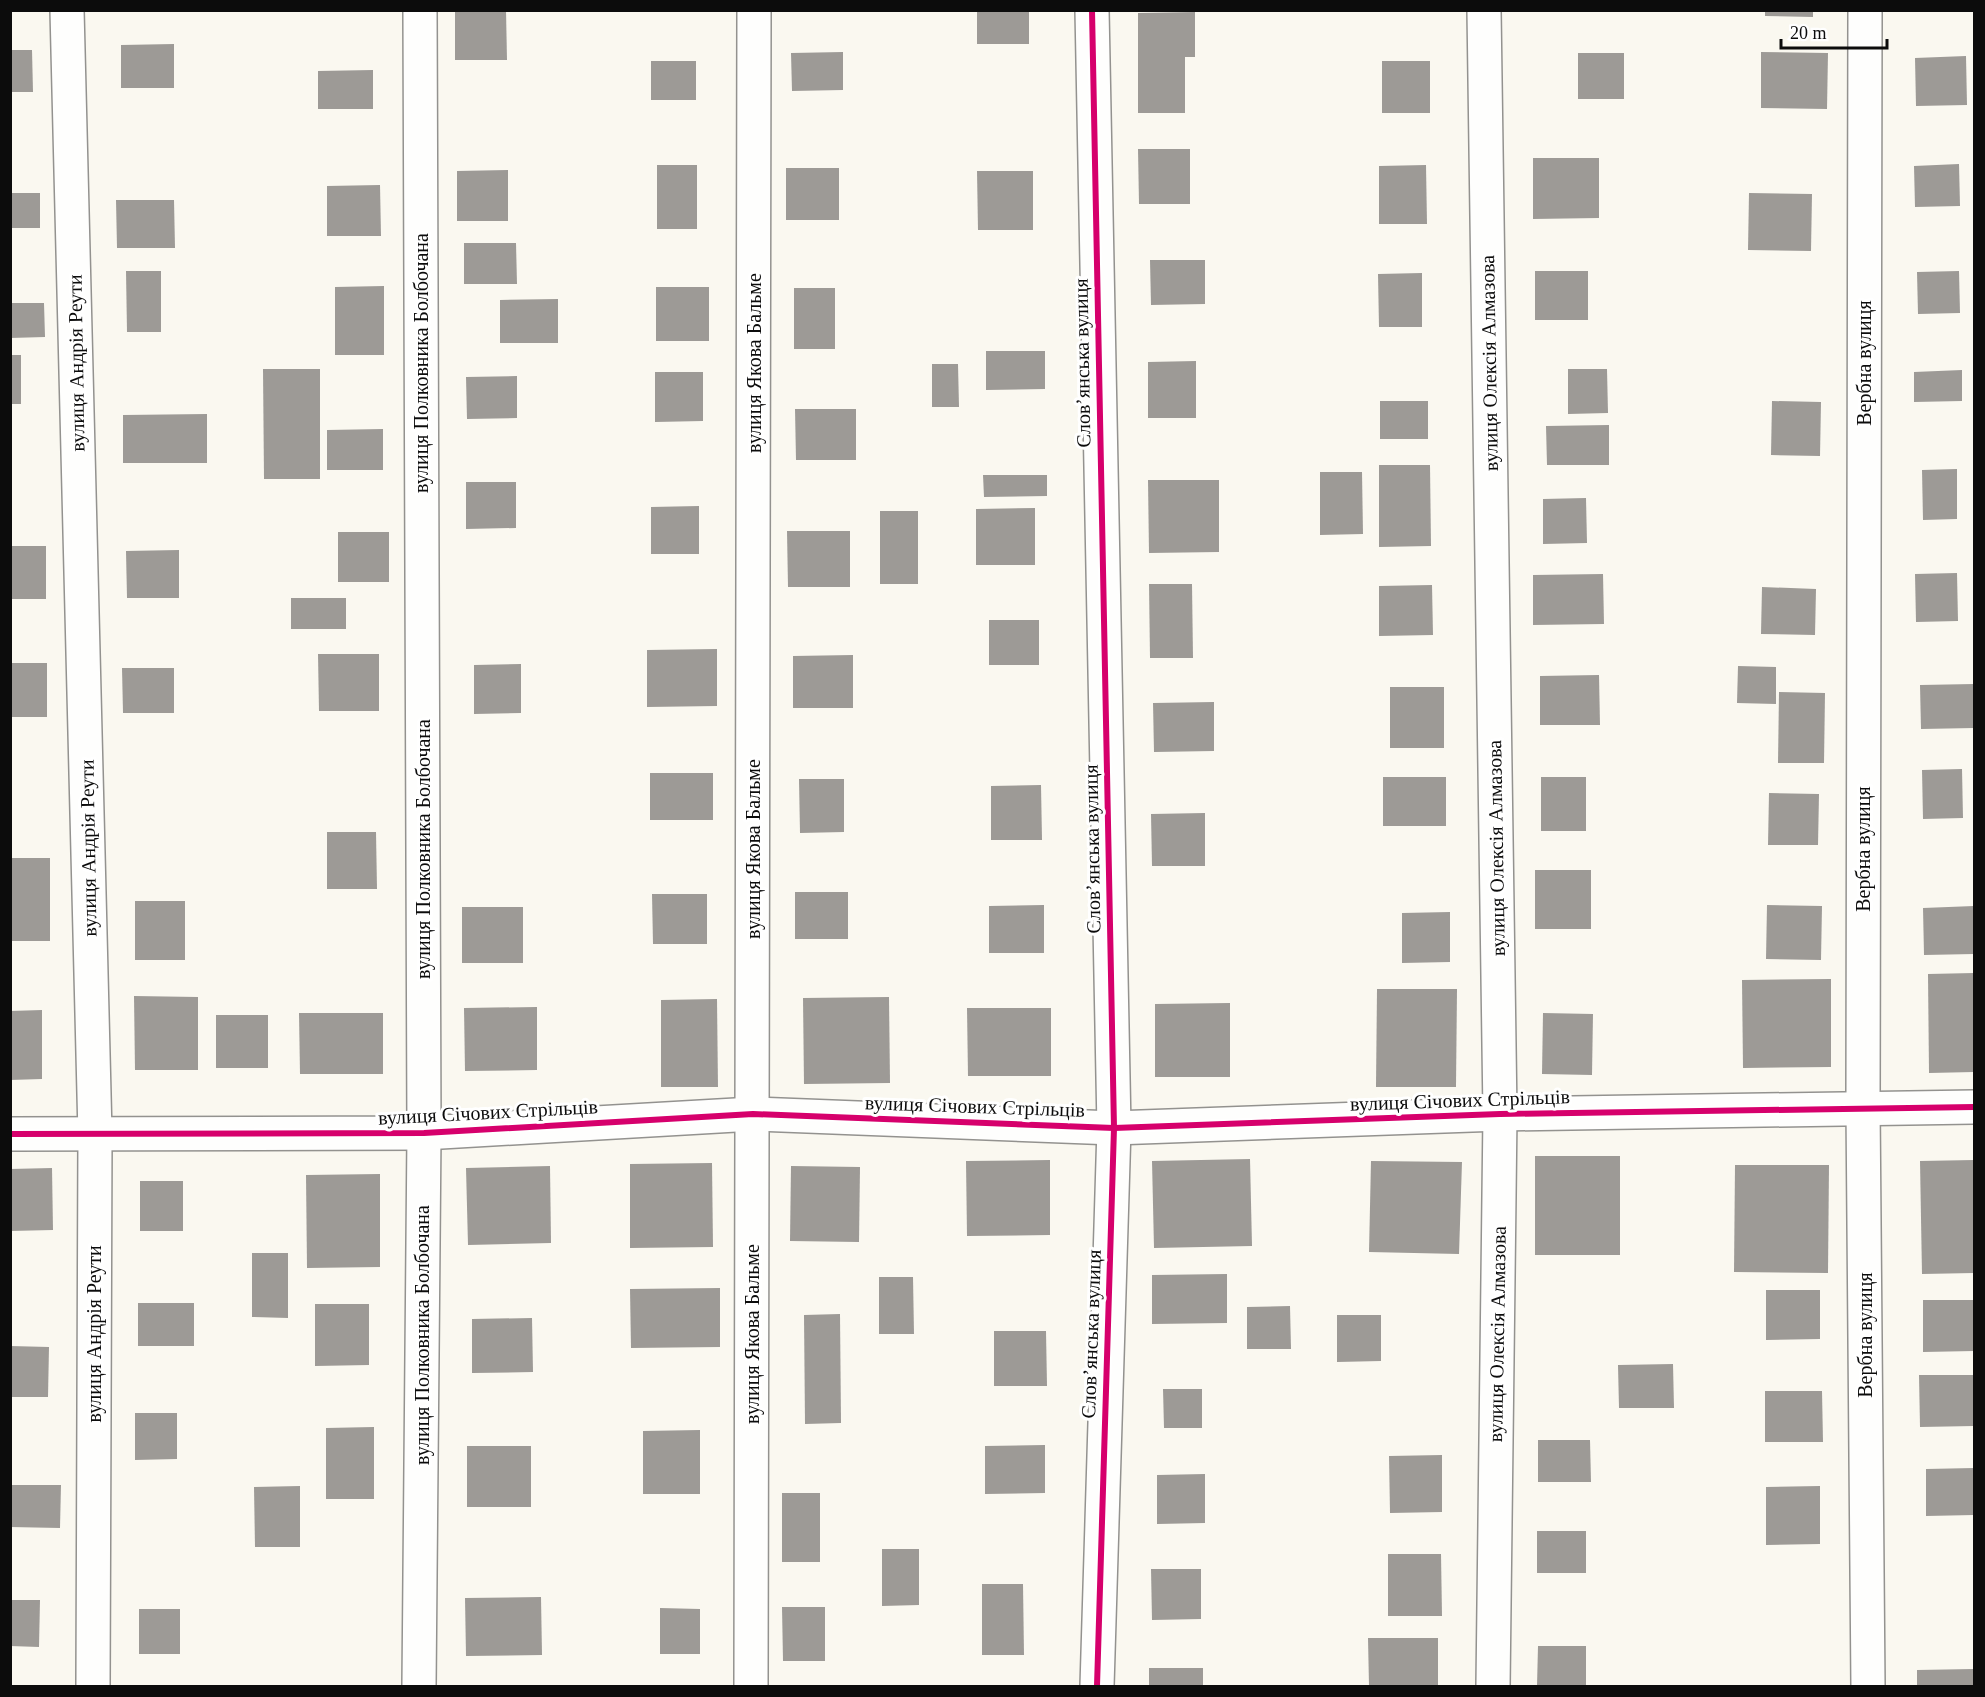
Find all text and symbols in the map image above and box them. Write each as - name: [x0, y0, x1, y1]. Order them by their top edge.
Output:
- scale bar: [1781, 12, 1888, 50]
- text: 20 m: [1790, 23, 1827, 43]
- street label: вулиця Полковника Болбочана: [410, 233, 433, 493]
- street label: вулиця Олексія Алмазова: [1476, 255, 1503, 471]
- street label: вулиця Якова Бальме: [743, 273, 766, 453]
- street label: вулиця Андрія Реути: [63, 274, 90, 452]
- street label: Словʼянська вулиця: [1070, 278, 1095, 448]
- street label: Вербна вулиця: [1853, 300, 1876, 426]
- street label: вулиця Полковника Болбочана: [412, 719, 435, 979]
- street label: вулиця Олексія Алмазова: [1483, 740, 1510, 956]
- street label: вулиця Андрія Реути: [75, 759, 102, 937]
- street label: вулиця Якова Бальме: [742, 759, 765, 939]
- street label: Словʼянська вулиця: [1080, 764, 1105, 934]
- street label: Вербна вулиця: [1852, 786, 1875, 912]
- street label: вулиця Січових Стрільців: [1350, 1085, 1570, 1116]
- street label: вулиця Січових Стрільців: [865, 1091, 1085, 1122]
- street label: вулиця Січових Стрільців: [378, 1095, 598, 1130]
- street label: вулиця Полковника Болбочана: [411, 1205, 434, 1465]
- street label: вулиця Олексія Алмазова: [1484, 1226, 1511, 1442]
- street label: вулиця Якова Бальме: [741, 1244, 764, 1424]
- street label: вулиця Андрія Реути: [83, 1245, 106, 1423]
- street label: Словʼянська вулиця: [1077, 1249, 1106, 1419]
- street label: Вербна вулиця: [1854, 1272, 1877, 1398]

